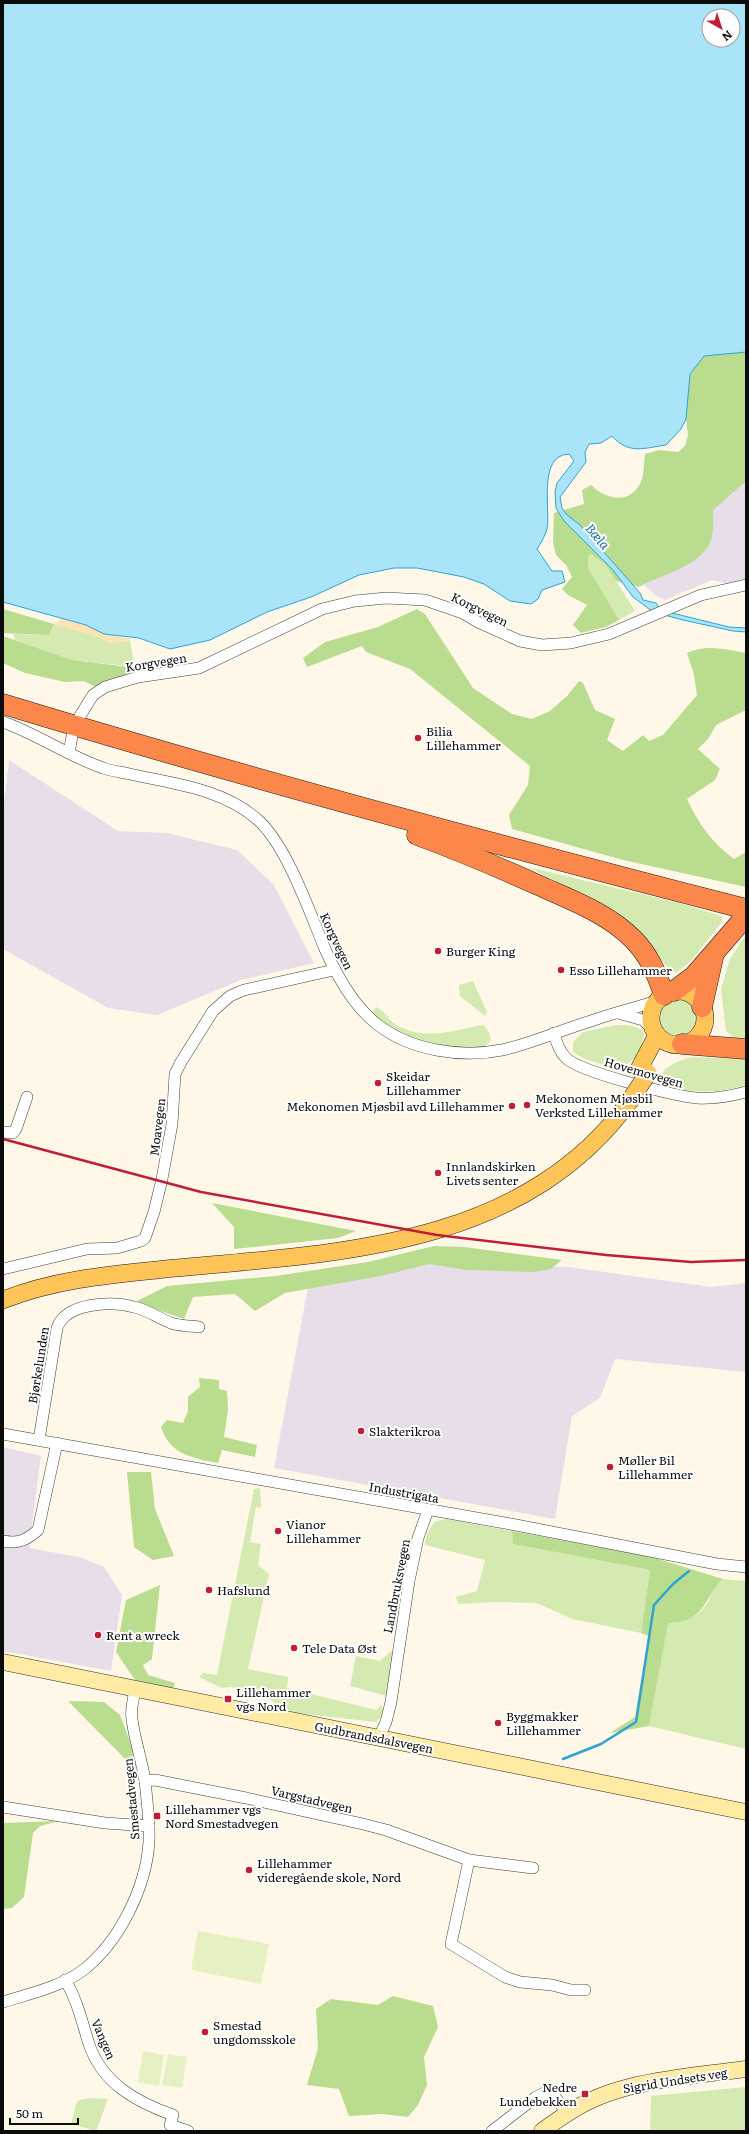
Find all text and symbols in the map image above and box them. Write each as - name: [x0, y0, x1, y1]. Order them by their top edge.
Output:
- north arrow: [701, 8, 741, 48]
- text: N: [719, 27, 737, 46]
- water label: Bæla: [581, 519, 615, 554]
- street label: Korgvegen: [448, 587, 512, 631]
- street label: Korgvegen: [124, 648, 188, 676]
- place label: Bilia Lillehammer: [426, 722, 501, 754]
- marker: Bilia Lillehammer: [413, 733, 423, 743]
- street label: Korgvegen: [316, 909, 358, 973]
- place label: Burger King: [446, 942, 516, 960]
- marker: Burger King: [433, 946, 443, 956]
- place label: Esso Lillehammer: [569, 961, 672, 979]
- marker: Esso Lillehammer: [556, 965, 566, 975]
- street label: Hovemovegen: [602, 1052, 686, 1092]
- place label: Skeidar Lillehammer: [386, 1067, 461, 1099]
- marker: Skeidar Lillehammer: [373, 1078, 383, 1088]
- place label: Mekonomen Mjøsbil Verksted Lillehammer: [535, 1089, 663, 1121]
- street label: Moavegen: [145, 1097, 169, 1157]
- place label: Mekonomen Mjøsbil avd Lillehammer: [287, 1097, 504, 1115]
- marker: Mekonomen Mjøsbil Verksted Lillehammer: [522, 1100, 532, 1110]
- marker: Mekonomen Mjøsbil avd Lillehammer: [507, 1101, 517, 1111]
- place label: Innlandskirken Livets senter: [446, 1157, 536, 1189]
- marker: Innlandskirken Livets senter: [433, 1168, 443, 1178]
- street label: Bjørkelunden: [23, 1325, 53, 1405]
- place label: Slakterikroa: [369, 1422, 441, 1440]
- marker: Slakterikroa: [356, 1426, 366, 1436]
- place label: Møller Bil Lillehammer: [618, 1451, 693, 1483]
- marker: Møller Bil Lillehammer: [605, 1462, 615, 1472]
- street label: Industrigata: [367, 1477, 441, 1507]
- place label: Vianor Lillehammer: [286, 1515, 361, 1547]
- marker: Vianor Lillehammer: [273, 1526, 283, 1536]
- street label: Landbruksvegen: [378, 1537, 414, 1635]
- place label: Hafslund: [217, 1581, 271, 1599]
- marker: Hafslund: [204, 1585, 214, 1595]
- place label: Rent a wreck: [106, 1626, 180, 1644]
- marker: Rent a wreck: [93, 1630, 103, 1640]
- place label: Tele Data Øst: [302, 1639, 377, 1657]
- marker: Tele Data Øst: [289, 1643, 299, 1653]
- place label: Lillehammer vgs Nord: [236, 1683, 311, 1715]
- marker: Lillehammer vgs Nord: [223, 1694, 233, 1704]
- place label: Byggmakker Lillehammer: [506, 1707, 581, 1739]
- street label: Gudbrandsdalsvegen: [313, 1717, 435, 1757]
- marker: Byggmakker Lillehammer: [493, 1718, 503, 1728]
- street label: Smestadvegen: [118, 1757, 144, 1840]
- street label: Vargstadvegen: [269, 1781, 355, 1817]
- place label: Lillehammer vgs Nord Smestadvegen: [165, 1800, 278, 1832]
- marker: Lillehammer vgs Nord Smestadvegen: [152, 1811, 162, 1821]
- place label: Lillehammer videregående skole, Nord: [257, 1854, 402, 1886]
- marker: Lillehammer videregående skole, Nord: [244, 1865, 254, 1875]
- street label: Vangen: [87, 2016, 121, 2062]
- place label: Smestad ungdomsskole: [213, 2016, 296, 2048]
- marker: Smestad ungdomsskole: [200, 2027, 210, 2037]
- street label: Sigrid Undsets veg: [621, 2063, 729, 2097]
- place label: Nedre Lundebekken: [499, 2078, 577, 2110]
- marker: Nedre Lundebekken: [580, 2089, 590, 2099]
- scale bar: [10, 2100, 78, 2126]
- text: 50 m: [16, 2104, 43, 2122]

